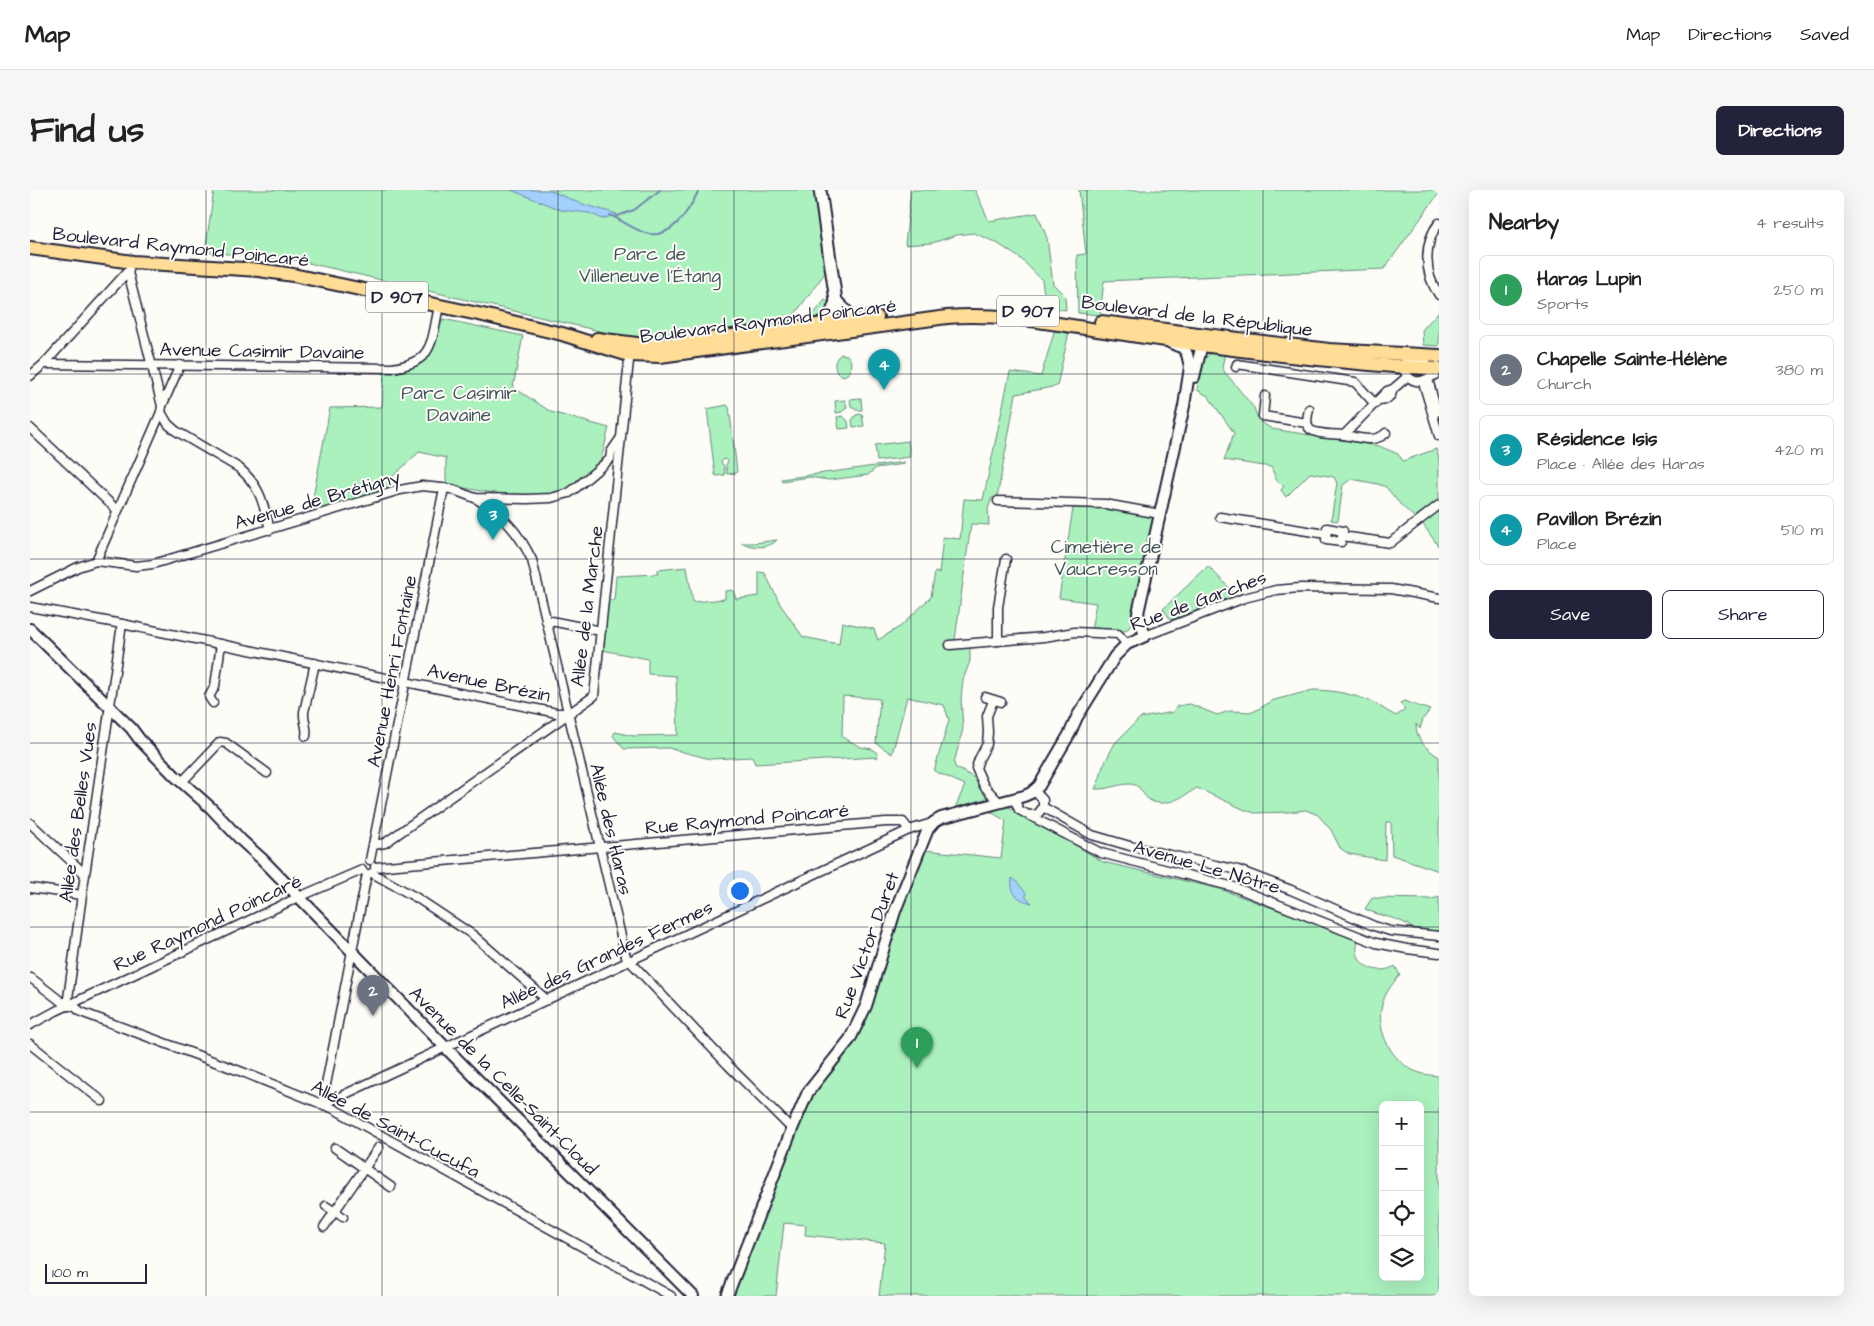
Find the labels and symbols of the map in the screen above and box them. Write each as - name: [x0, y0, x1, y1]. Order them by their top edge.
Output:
- street label: Boulevard Raymond Poincaré: [51, 221, 311, 275]
- park label: Parc de Villeneuve l'Étang: [579, 241, 721, 291]
- road number: D 907: [366, 281, 428, 312]
- street label: Boulevard de la République: [1080, 289, 1314, 344]
- street label: Boulevard Raymond Poincaré: [638, 292, 898, 352]
- road number: D 907: [997, 295, 1059, 326]
- street label: Avenue Casimir Davaine: [159, 336, 365, 367]
- pin: 4: [868, 349, 900, 390]
- park label: Parc Casimir Davaine: [401, 380, 517, 429]
- street label: Avenue de Brétigny: [231, 464, 404, 538]
- pin: 3: [477, 499, 509, 540]
- street label: Allée de la Marche: [564, 524, 611, 688]
- park label: Cimetière de Vaucresson: [1051, 534, 1161, 583]
- street label: Rue de Garches: [1127, 564, 1270, 639]
- street label: Avenue Henri Fontaine: [361, 573, 424, 770]
- street label: Avenue Brézin: [425, 657, 553, 710]
- street label: Allée des Belles Vues: [52, 720, 105, 904]
- street label: Allée des Haras: [582, 761, 639, 898]
- street label: Rue Raymond Poincaré: [644, 797, 850, 843]
- street label: Avenue Le Nôtre: [1130, 834, 1283, 901]
- street label: Rue Raymond Poincaré: [109, 868, 307, 980]
- street label: Rue Victor Duret: [828, 868, 907, 1023]
- your location: [727, 878, 753, 904]
- street label: Allée des Grandes Fermes: [496, 894, 717, 1017]
- pin: 2: [357, 975, 389, 1016]
- street label: Avenue de la Celle-Saint-Cloud: [402, 980, 604, 1182]
- pin: 1: [901, 1027, 933, 1068]
- street label: Allée de Saint-Cucufa: [306, 1073, 485, 1185]
- scale bar: [45, 1261, 148, 1284]

